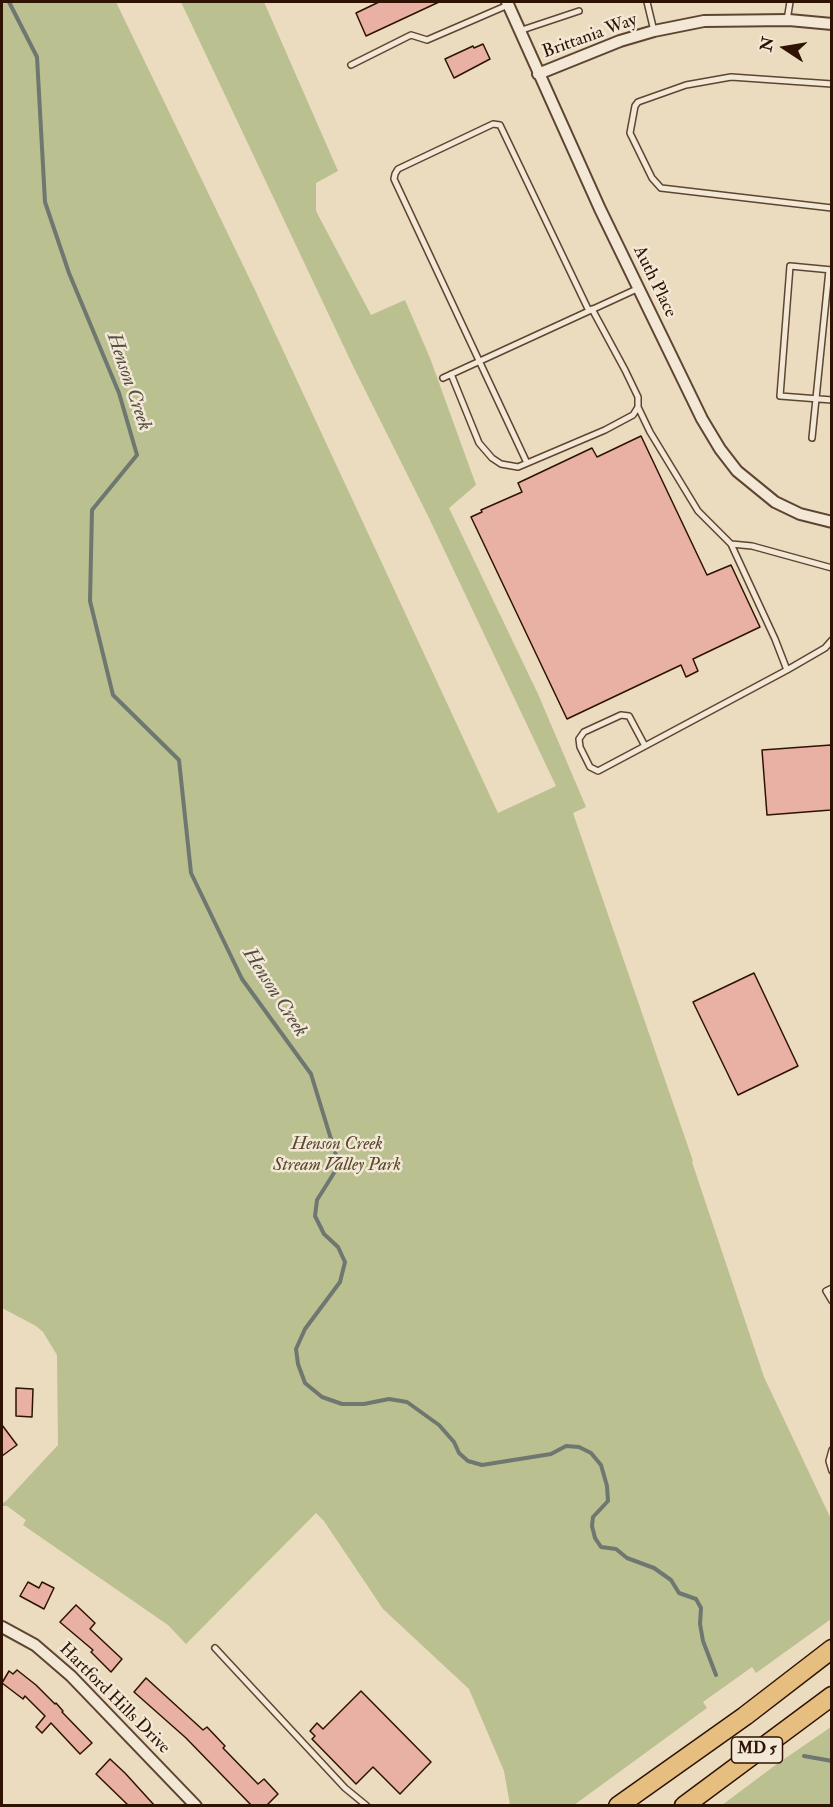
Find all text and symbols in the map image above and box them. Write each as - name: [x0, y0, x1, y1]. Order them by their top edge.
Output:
- street label: Brittania Way: [540, 10, 640, 64]
- north arrow: [755, 18, 815, 78]
- text: N: [756, 35, 779, 53]
- street label: Auth Place: [627, 243, 681, 321]
- water label: Henson Creek: [100, 330, 156, 434]
- water label: Henson Creek: [236, 944, 312, 1042]
- park label: Henson Creek Stream Valley Park: [273, 1134, 401, 1176]
- street label: Hartford Hills Drive: [54, 1639, 174, 1759]
- road number: MD 5: [732, 1737, 783, 1763]

